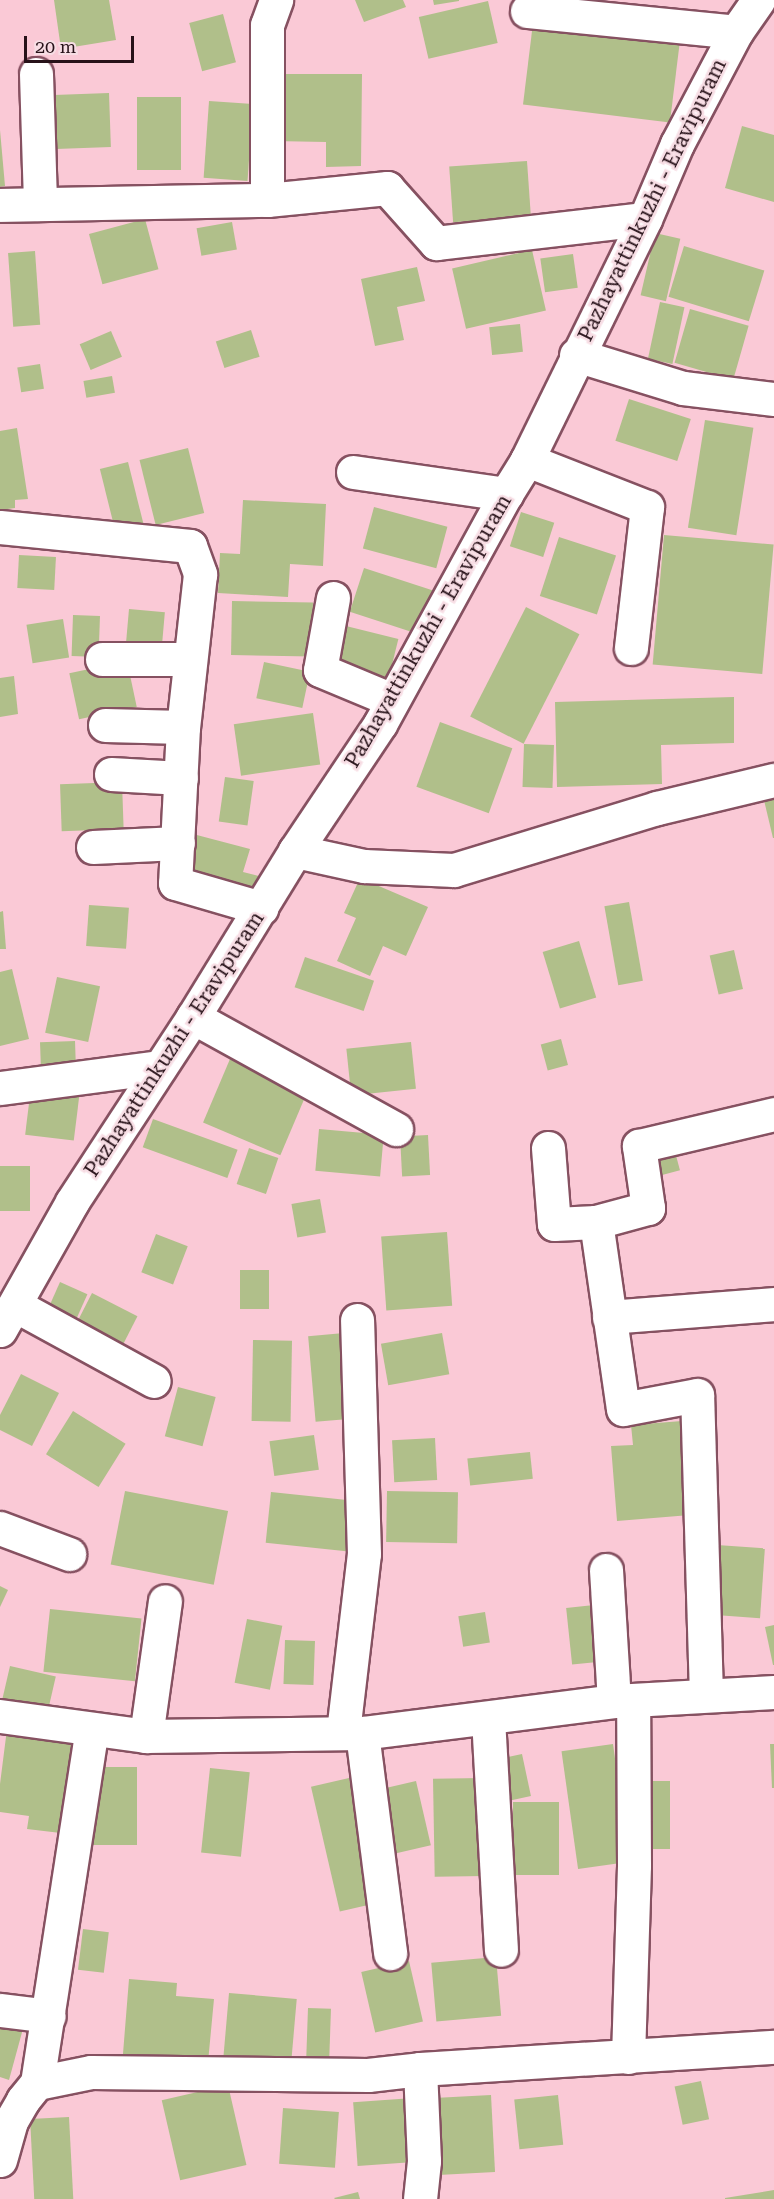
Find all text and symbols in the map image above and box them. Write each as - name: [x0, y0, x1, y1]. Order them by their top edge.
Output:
- scale bar: [27, 24, 136, 62]
- text: 20 m: [35, 36, 76, 57]
- street label: Pazhayattinkuzhi - Eravipuram: [572, 55, 732, 345]
- street label: Pazhayattinkuzhi - Eravipuram: [339, 490, 517, 772]
- street label: Pazhayattinkuzhi - Eravipuram: [79, 907, 269, 1181]

